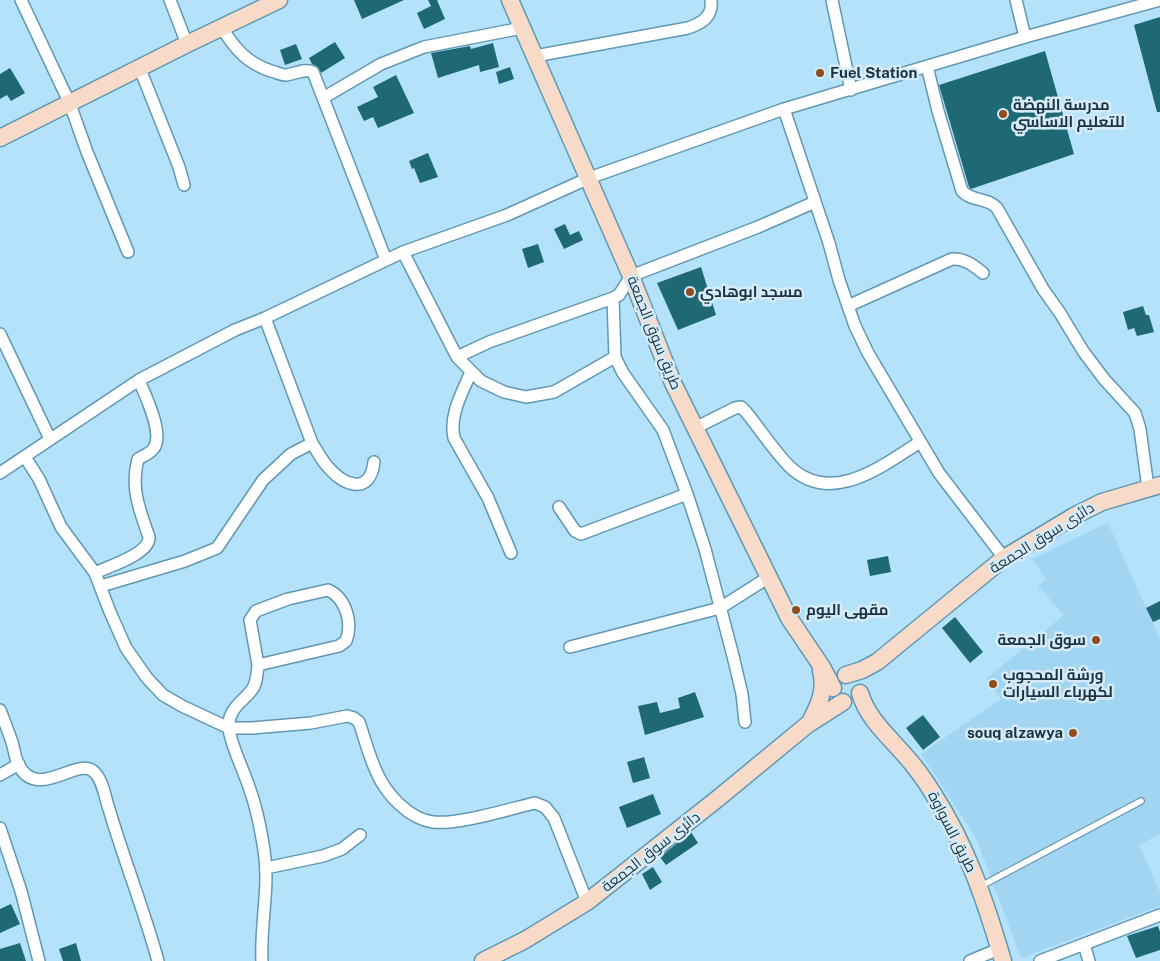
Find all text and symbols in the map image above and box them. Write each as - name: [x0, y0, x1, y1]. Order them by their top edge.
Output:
- place label: Fuel Station: [830, 64, 917, 82]
- marker: Fuel Station: [814, 67, 826, 79]
- place label: مدرسة النهضة للتعليم الاساسي: [1013, 96, 1125, 131]
- marker: مدرسة النهضة للتعليم الاساسي: [997, 108, 1009, 120]
- street label: طريق سوق الجمعة: [623, 273, 685, 393]
- place label: مسجد ابوهادي: [700, 283, 803, 301]
- marker: مسجد ابوهادي: [684, 286, 696, 298]
- street label: دائرى سوق الجمعة: [986, 499, 1098, 577]
- place label: مقهى اليوم: [806, 601, 889, 619]
- marker: مقهى اليوم: [790, 604, 802, 616]
- place label: سوق الجمعة: [997, 631, 1086, 649]
- marker: سوق الجمعة: [1090, 634, 1102, 646]
- place label: ورشة المحجوب لكهرباء السيارات: [1003, 666, 1113, 701]
- marker: ورشة المحجوب لكهرباء السيارات: [987, 678, 999, 690]
- place label: souq alzawya: [967, 724, 1063, 742]
- marker: souq alzawya: [1067, 727, 1079, 739]
- street label: طريق السواوة: [924, 788, 980, 876]
- street label: دائرى سوق الجمعة: [598, 808, 704, 896]

